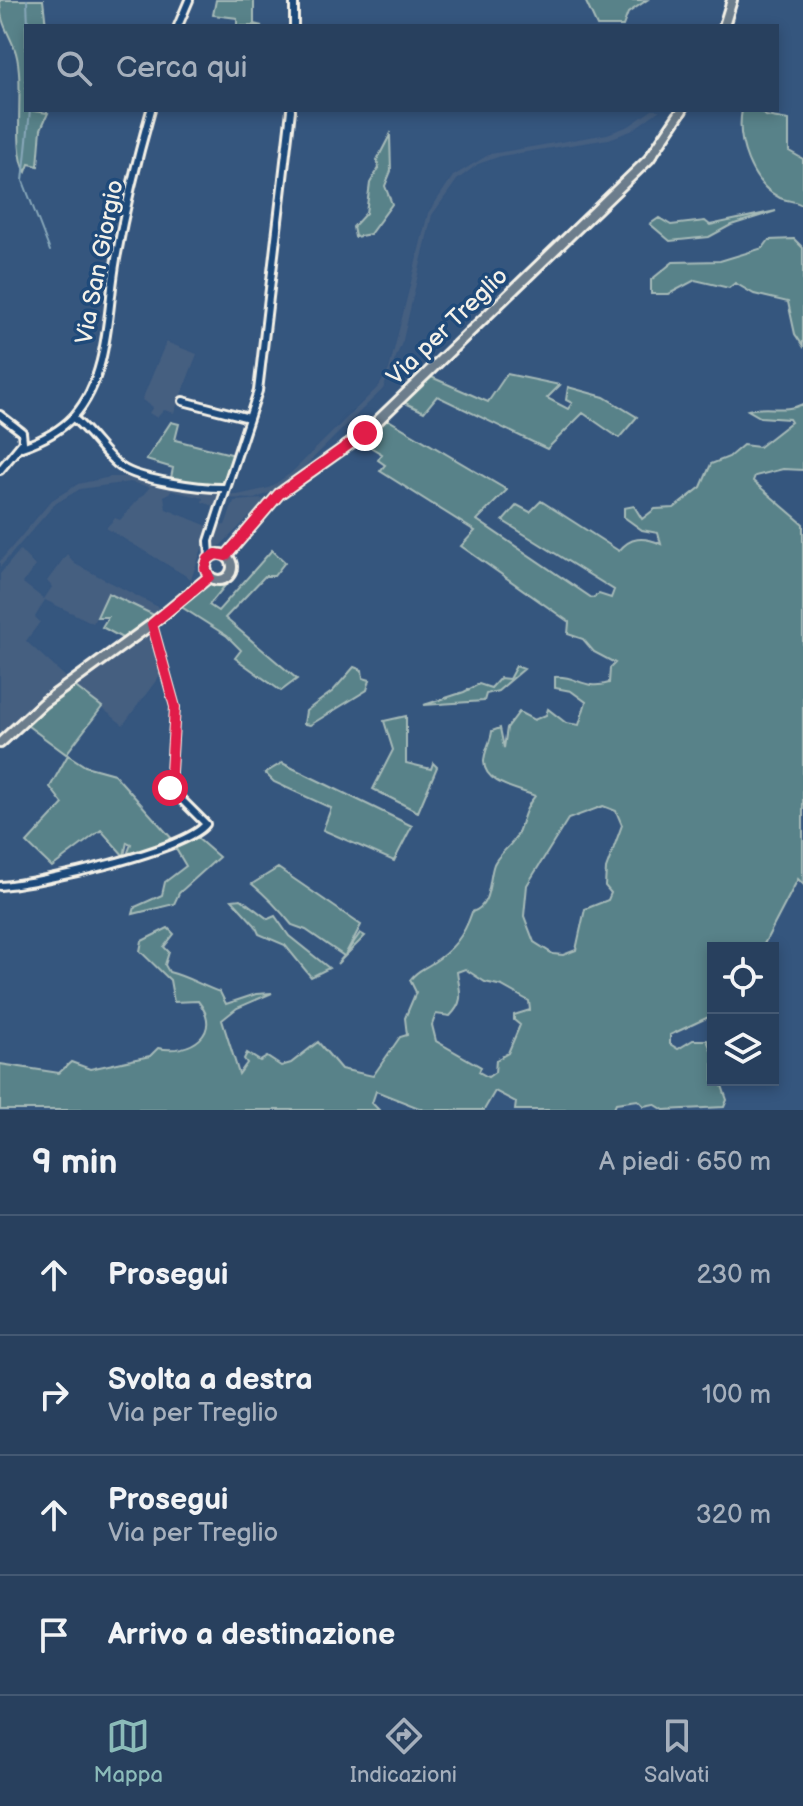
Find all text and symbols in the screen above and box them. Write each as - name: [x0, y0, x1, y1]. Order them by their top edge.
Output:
- search box: [24, 24, 779, 112]
- icon: search: [52, 46, 96, 90]
- text: Cerca qui: [116, 50, 248, 86]
- street label: Via San Giorgio: [69, 178, 130, 347]
- street label: Via per Treglio: [381, 261, 514, 391]
- route end: [347, 415, 383, 451]
- route start: [152, 770, 188, 806]
- map controls: [707, 942, 779, 1086]
- button: locate: [707, 942, 779, 1014]
- button: layers: [707, 1014, 779, 1086]
- text: 9 min: [32, 1142, 117, 1183]
- text: A piedi · 650 m: [599, 1147, 771, 1178]
- icon: ahead: [32, 1253, 76, 1297]
- text: Prosegui: [108, 1257, 228, 1293]
- text: 230 m: [696, 1260, 771, 1291]
- text: Svolta a destra: [108, 1362, 313, 1398]
- icon: right: [32, 1373, 76, 1417]
- text: 100 m: [702, 1380, 771, 1411]
- text: Via per Treglio: [108, 1398, 278, 1429]
- text: Prosegui: [108, 1482, 228, 1518]
- icon: ahead: [32, 1493, 76, 1537]
- text: 320 m: [696, 1500, 771, 1531]
- text: Via per Treglio: [108, 1518, 278, 1549]
- icon: arrive: [32, 1613, 76, 1657]
- text: Arrivo a destinazione: [108, 1617, 395, 1653]
- tab: Mappa: [94, 1714, 163, 1789]
- tab: Indicazioni: [350, 1714, 457, 1789]
- tab: Salvati: [644, 1714, 709, 1789]

